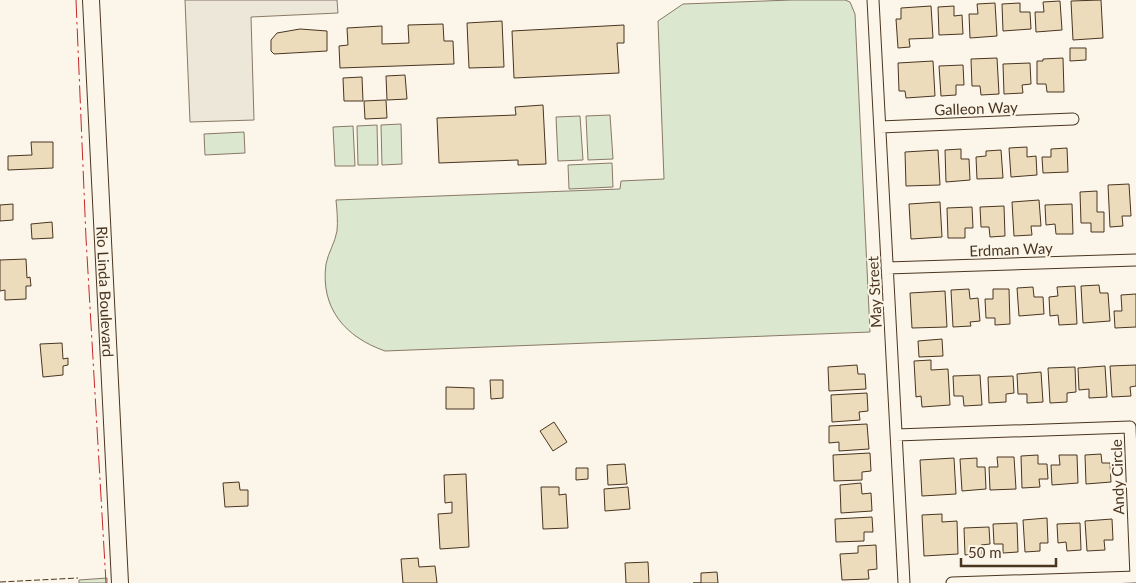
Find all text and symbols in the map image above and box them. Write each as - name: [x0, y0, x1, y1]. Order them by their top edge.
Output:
- street label: Galleon Way: [934, 98, 1018, 118]
- street label: Rio Linda Boulevard: [93, 226, 118, 358]
- street label: Erdman Way: [969, 239, 1053, 259]
- street label: May Street: [863, 255, 885, 328]
- street label: Andy Circle: [1107, 439, 1127, 515]
- scale bar: [961, 536, 1056, 568]
- text: 50 m: [968, 543, 1002, 561]

